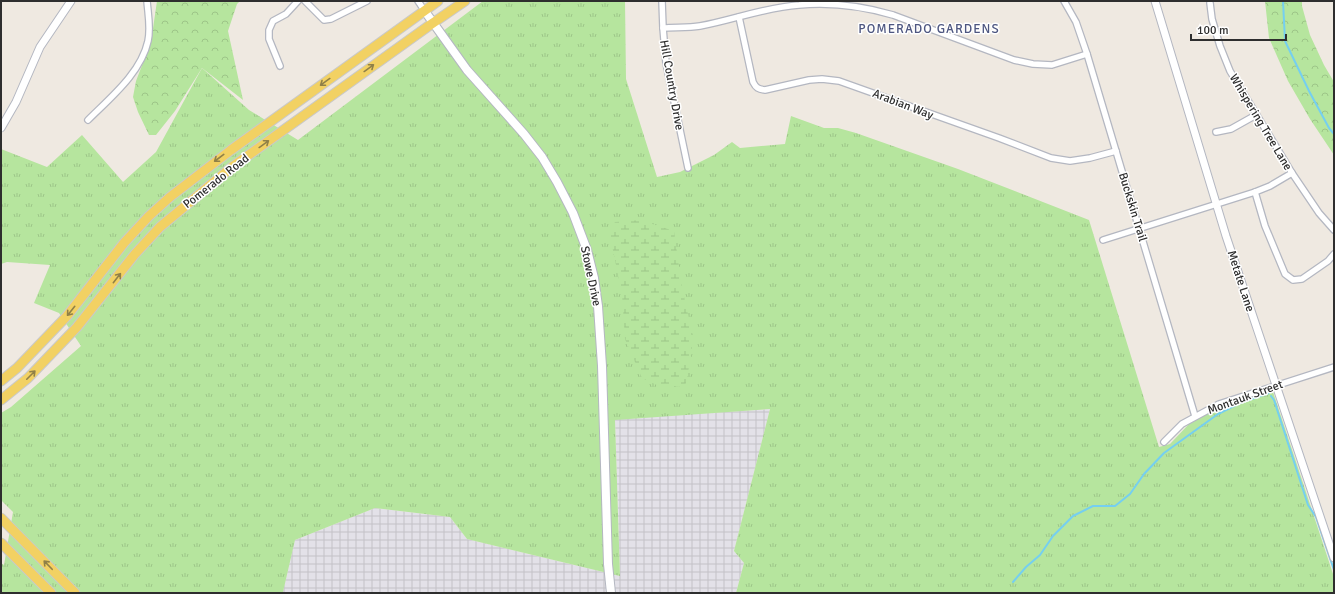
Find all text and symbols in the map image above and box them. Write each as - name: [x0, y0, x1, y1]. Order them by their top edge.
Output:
- scale bar: [1191, 16, 1286, 42]
- district label: POMERADO GARDENS: [858, 21, 1000, 37]
- text: 100 m: [1197, 23, 1229, 38]
- street label: Hill Country Drive: [656, 39, 687, 131]
- one-way arrow: [364, 64, 375, 72]
- street label: Whispering Tree Lane: [1226, 71, 1295, 173]
- one-way arrow: [319, 78, 330, 86]
- street label: Arabian Way: [870, 86, 936, 123]
- one-way arrow: [258, 140, 269, 148]
- street label: Pomerado Road: [180, 151, 252, 212]
- one-way arrow: [214, 154, 225, 162]
- street label: Buckskin Trail: [1115, 171, 1150, 244]
- street label: Stowe Drive: [577, 245, 604, 307]
- street label: Metate Lane: [1224, 249, 1257, 314]
- one-way arrow: [113, 273, 121, 284]
- one-way arrow: [67, 306, 76, 317]
- one-way arrow: [26, 370, 36, 380]
- street label: Montauk Street: [1205, 377, 1285, 418]
- one-way arrow: [43, 560, 53, 570]

